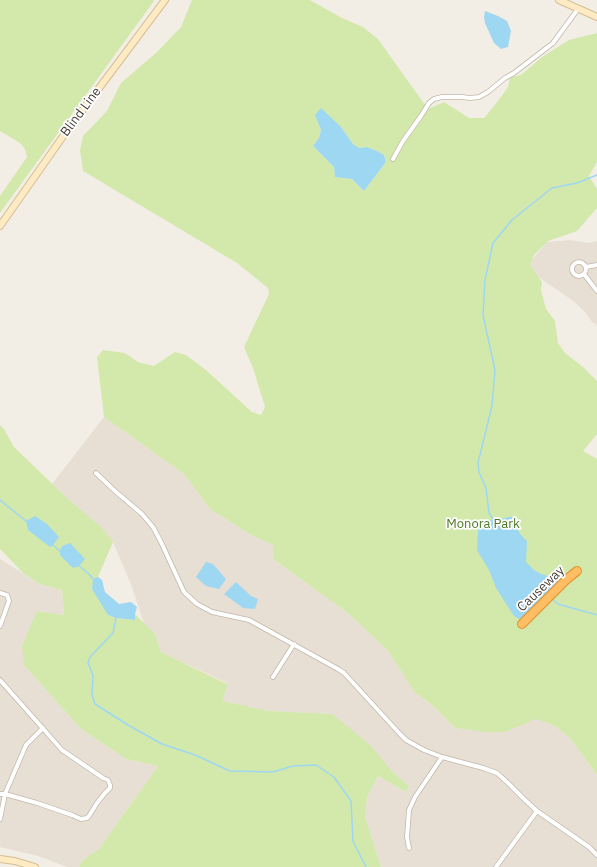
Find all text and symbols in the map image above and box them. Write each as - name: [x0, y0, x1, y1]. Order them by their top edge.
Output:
- street label: Blind Line: [57, 84, 105, 140]
- park label: Monora Park: [446, 516, 520, 532]
- street label: Causeway: [514, 563, 568, 615]

